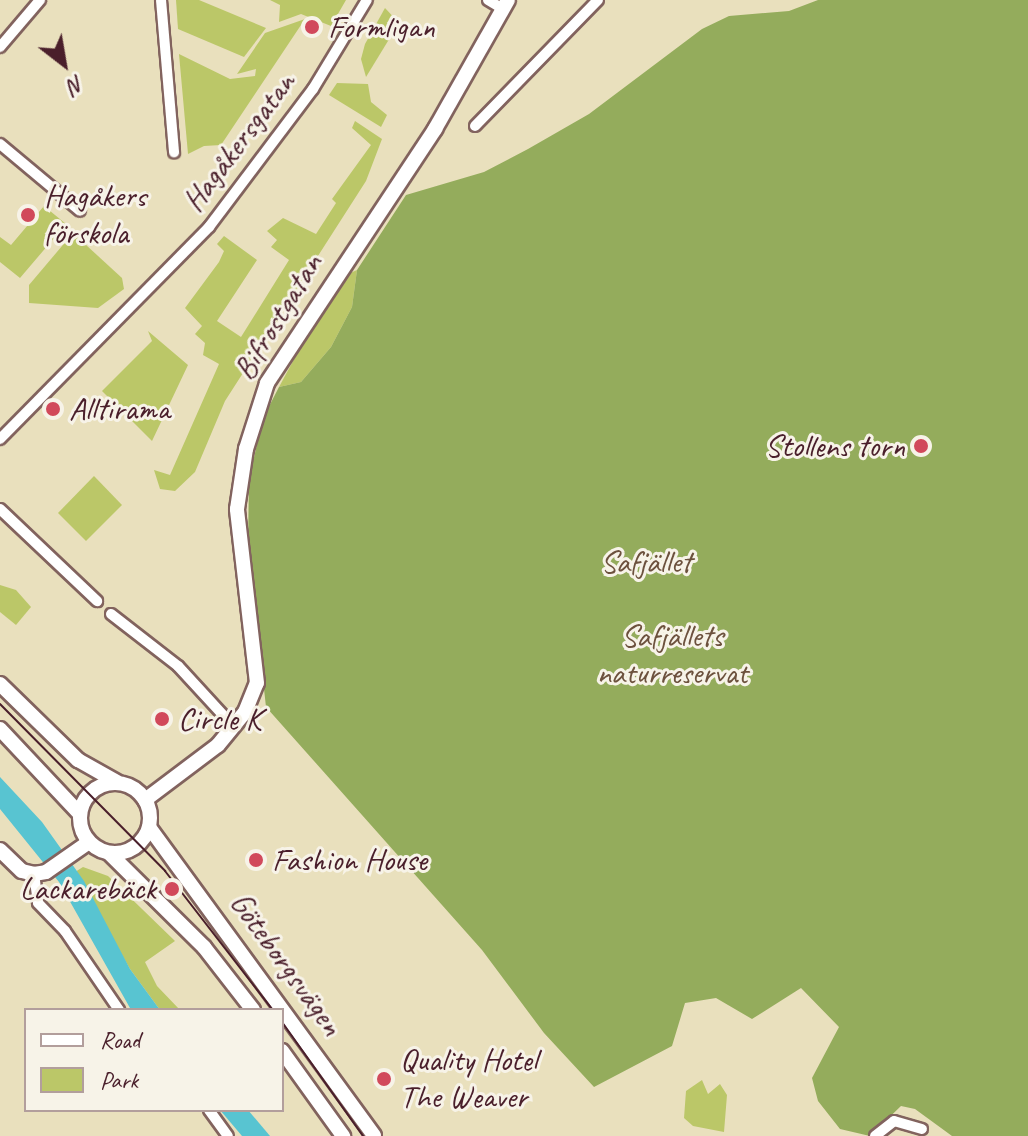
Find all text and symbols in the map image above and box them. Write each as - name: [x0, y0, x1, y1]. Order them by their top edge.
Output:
- place label: Formligan: [328, 8, 435, 46]
- marker: Formligan: [303, 18, 321, 36]
- north arrow: [24, 24, 104, 104]
- street label: Hagåkersgatan: [174, 65, 304, 219]
- text: N: [63, 69, 89, 100]
- place label: Hagåkers förskola: [44, 178, 146, 253]
- marker: Hagåkers förskola: [19, 206, 37, 224]
- street label: Bifrostgatan: [225, 247, 331, 387]
- place label: Alltirama: [69, 390, 170, 428]
- marker: Alltirama: [44, 400, 62, 418]
- place label: Stollens torn: [765, 427, 905, 465]
- marker: Stollens torn: [912, 437, 930, 455]
- park label: Safjället: [601, 543, 691, 581]
- park label: Safjällets naturreservat: [596, 618, 748, 693]
- place label: Circle K: [178, 700, 261, 738]
- marker: Circle K: [153, 710, 171, 728]
- place label: Fashion House: [272, 841, 427, 879]
- marker: Fashion House: [247, 851, 265, 869]
- place label: Lackarebäck: [20, 870, 156, 908]
- marker: Lackarebäck: [163, 880, 181, 898]
- street label: Göteborgsvägen: [221, 885, 351, 1043]
- legend: [24, 1008, 284, 1112]
- text: Road: [100, 1025, 140, 1055]
- place label: Quality Hotel The Weaver: [400, 1042, 537, 1117]
- text: Park: [100, 1065, 138, 1095]
- marker: Quality Hotel The Weaver: [375, 1070, 393, 1088]

